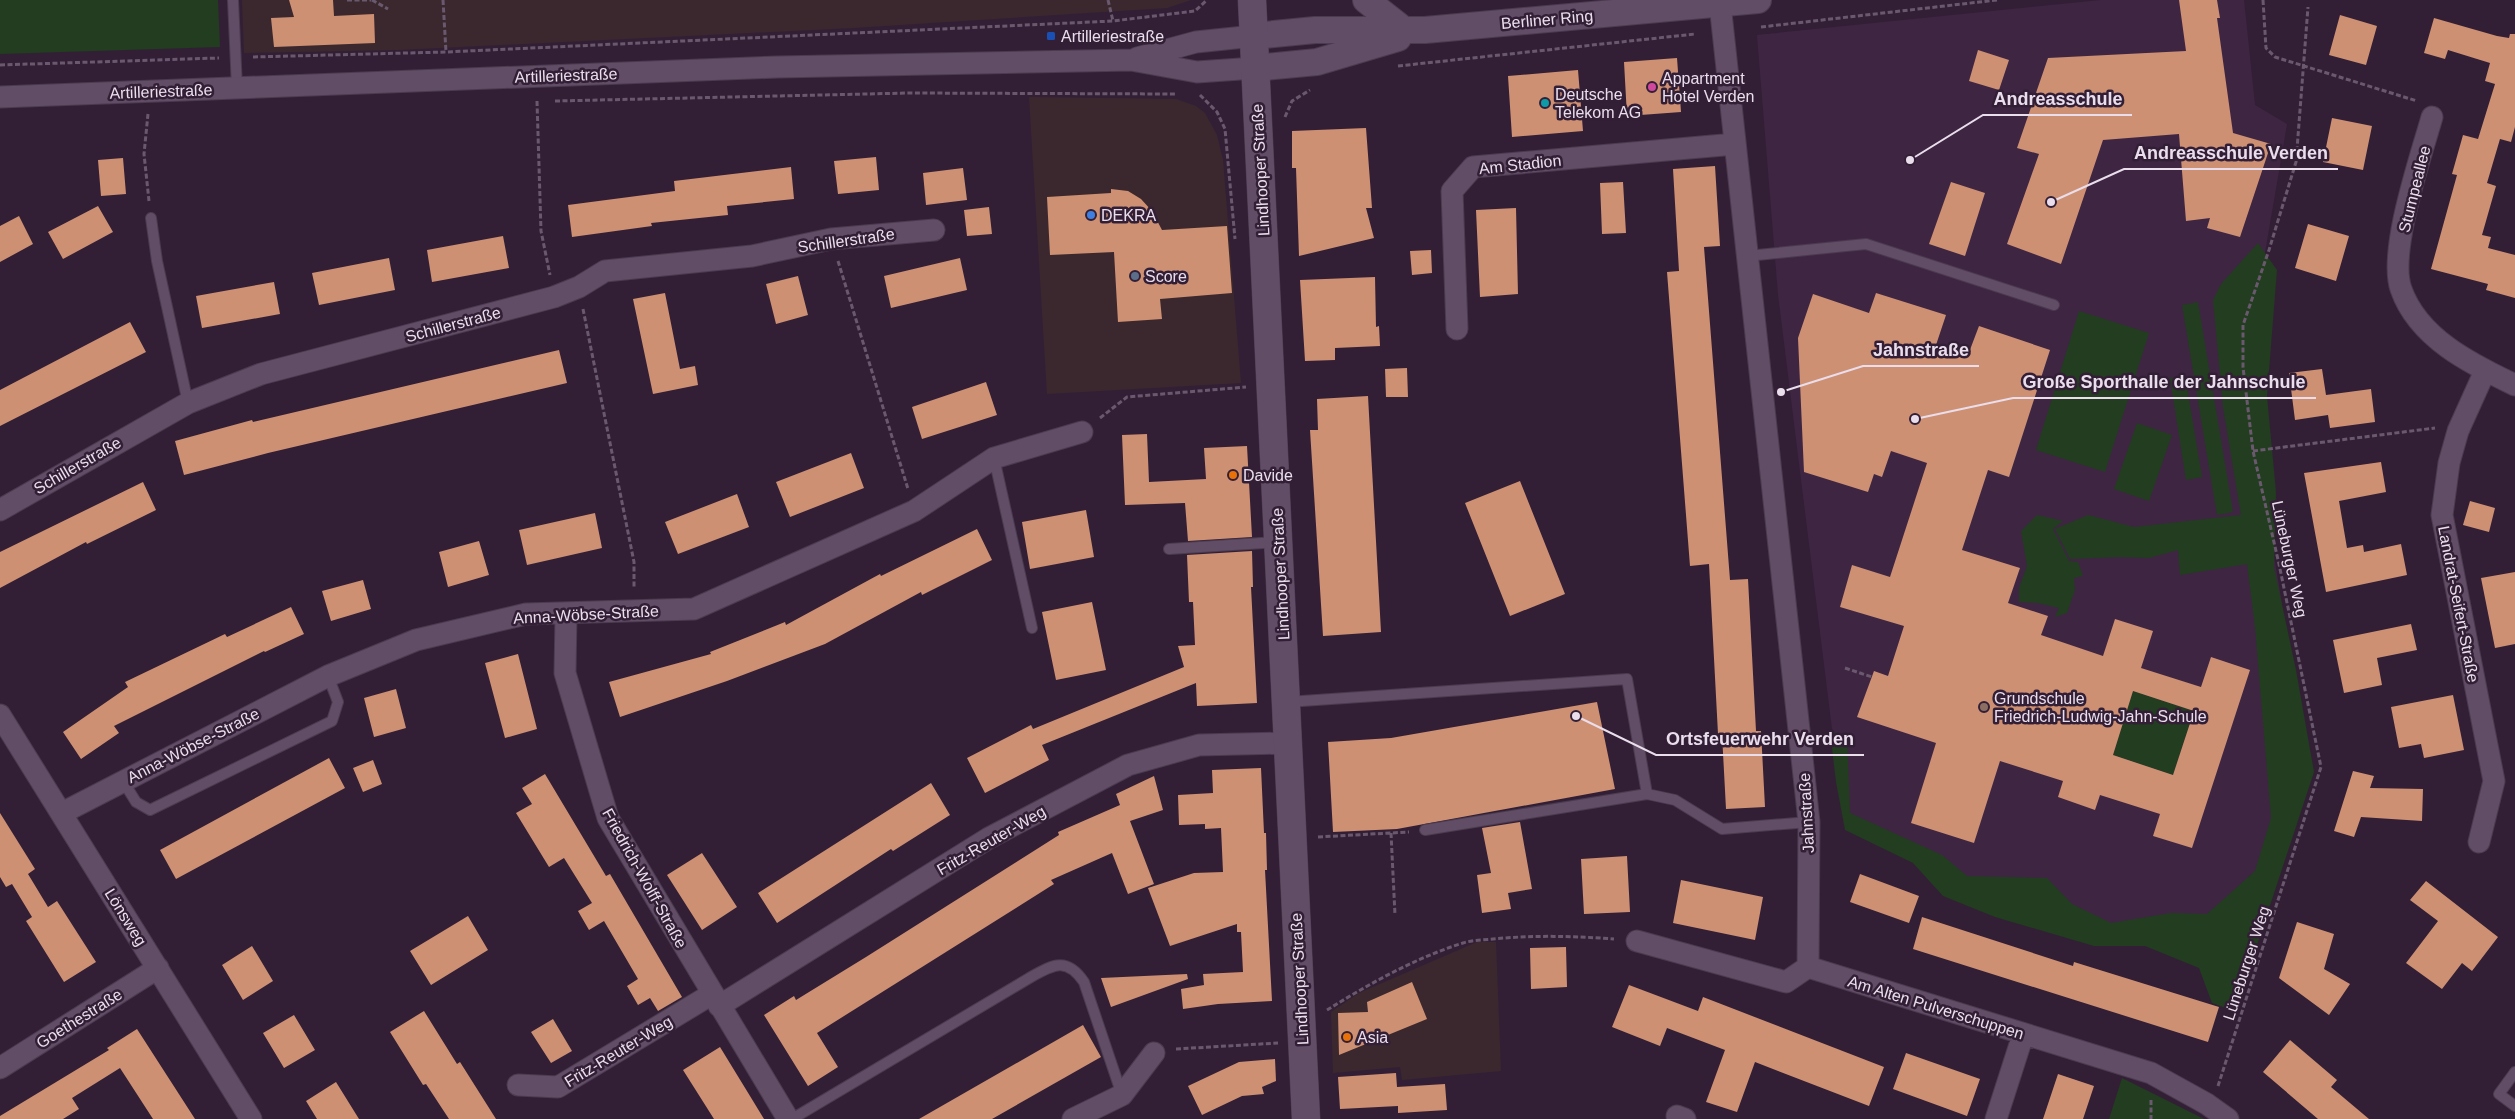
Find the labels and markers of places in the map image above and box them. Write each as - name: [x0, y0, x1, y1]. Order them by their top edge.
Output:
- place label: Artilleriestraße: [1061, 28, 1164, 45]
- marker: Artilleriestraße: [1045, 30, 1057, 42]
- place label: Appartment Hotel Verden: [1662, 70, 1755, 105]
- marker: Appartment Hotel Verden: [1646, 81, 1658, 93]
- callout: Andreasschule: [1983, 82, 2132, 115]
- place label: Deutsche Telekom AG: [1555, 86, 1641, 121]
- marker: Deutsche Telekom AG: [1539, 97, 1551, 109]
- callout: Andreasschule Verden: [2124, 136, 2338, 169]
- place label: DEKRA: [1101, 207, 1156, 224]
- marker: DEKRA: [1085, 209, 1097, 221]
- place label: Score: [1145, 268, 1187, 285]
- marker: Score: [1129, 270, 1141, 282]
- callout: Jahnstraße: [1863, 333, 1979, 366]
- callout: Große Sporthalle der Jahnschule: [2013, 365, 2316, 398]
- place label: Davide: [1243, 467, 1293, 484]
- marker: Davide: [1227, 469, 1239, 481]
- place label: Grundschule Friedrich-Ludwig-Jahn-Schule: [1994, 690, 2207, 725]
- marker: Grundschule Friedrich-Ludwig-Jahn-Schule: [1978, 701, 1990, 713]
- callout: Ortsfeuerwehr Verden: [1656, 722, 1864, 755]
- place label: Asia: [1357, 1029, 1388, 1046]
- marker: Asia: [1341, 1031, 1353, 1043]

